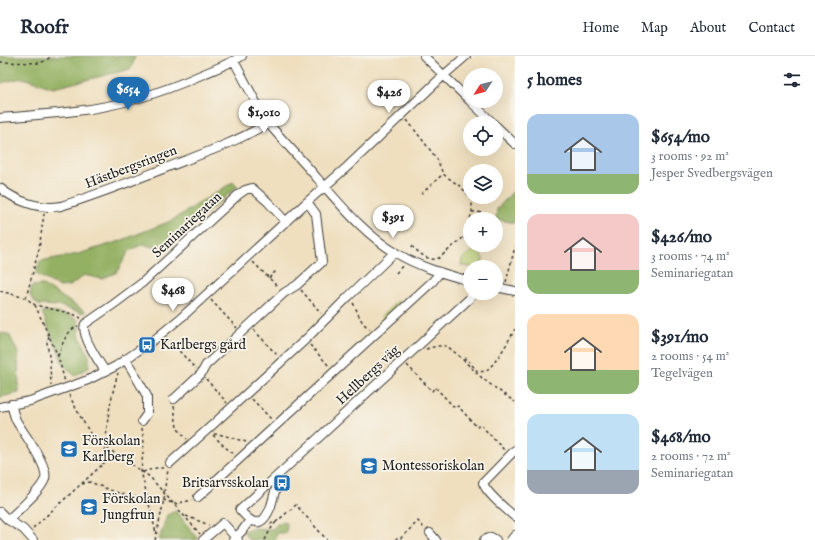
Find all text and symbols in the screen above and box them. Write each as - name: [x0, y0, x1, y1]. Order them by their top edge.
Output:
- text: Roofr: [20, 16, 69, 40]
- text: Home: [583, 19, 619, 37]
- text: Map: [641, 19, 668, 37]
- text: About: [690, 19, 726, 37]
- text: Contact: [748, 19, 795, 37]
- north arrow: [463, 68, 503, 108]
- map controls: [463, 68, 503, 300]
- icon: filters: [781, 69, 803, 91]
- text: 5 homes: [527, 70, 582, 91]
- pin: $654: [104, 77, 152, 111]
- pin: $426: [365, 80, 413, 114]
- text: $654: [116, 81, 140, 98]
- text: $426: [376, 84, 402, 101]
- pin: $1,010: [231, 100, 297, 134]
- text: $1,010: [248, 104, 280, 121]
- button: locate: [463, 116, 503, 156]
- text: $654/mo: [651, 127, 710, 148]
- icon: home: [559, 130, 607, 178]
- street label: Hästbergsringen: [82, 141, 180, 193]
- text: 3 rooms · 92 m²: [651, 148, 729, 165]
- button: layers: [463, 164, 503, 204]
- text: Jesper Svedbergsvägen: [651, 165, 773, 182]
- street label: Seminariegatan: [148, 188, 226, 262]
- pin: $391: [369, 205, 417, 239]
- text: $391: [382, 209, 404, 226]
- button: +: [463, 212, 503, 252]
- text: $426/mo: [651, 227, 712, 248]
- icon: home: [559, 230, 607, 278]
- text: 3 rooms · 74 m²: [651, 248, 730, 265]
- button: −: [463, 260, 503, 300]
- text: Seminariegatan: [651, 265, 734, 282]
- pin: $468: [149, 278, 197, 312]
- text: $468: [161, 282, 185, 299]
- text: $391/mo: [651, 327, 708, 348]
- icon: home: [559, 330, 607, 378]
- bus stop icon: Karlbergs gård: [137, 335, 157, 355]
- place label: Karlbergs gård: [160, 336, 247, 354]
- street label: Hellbergs väg: [332, 341, 404, 409]
- text: 2 rooms · 54 m²: [651, 348, 729, 365]
- text: Tegelvägen: [651, 365, 713, 382]
- text: $468/mo: [651, 427, 711, 448]
- icon: home: [559, 430, 607, 478]
- place label: Förskolan Karlberg: [82, 432, 141, 466]
- school or university icon: Förskolan Karlberg: [59, 439, 79, 459]
- text: 2 rooms · 72 m²: [651, 448, 731, 465]
- school or university icon: Montessoriskolan: [359, 456, 379, 476]
- place label: Montessoriskolan: [382, 457, 485, 475]
- text: Seminariegatan: [651, 465, 734, 482]
- bus stop icon: Britsarvsskolan: [272, 473, 292, 493]
- place label: Britsarvsskolan: [182, 474, 270, 492]
- place label: Förskolan Jungfrun: [100, 490, 161, 524]
- school or university icon: Förskolan Jungfrun: [79, 497, 99, 517]

